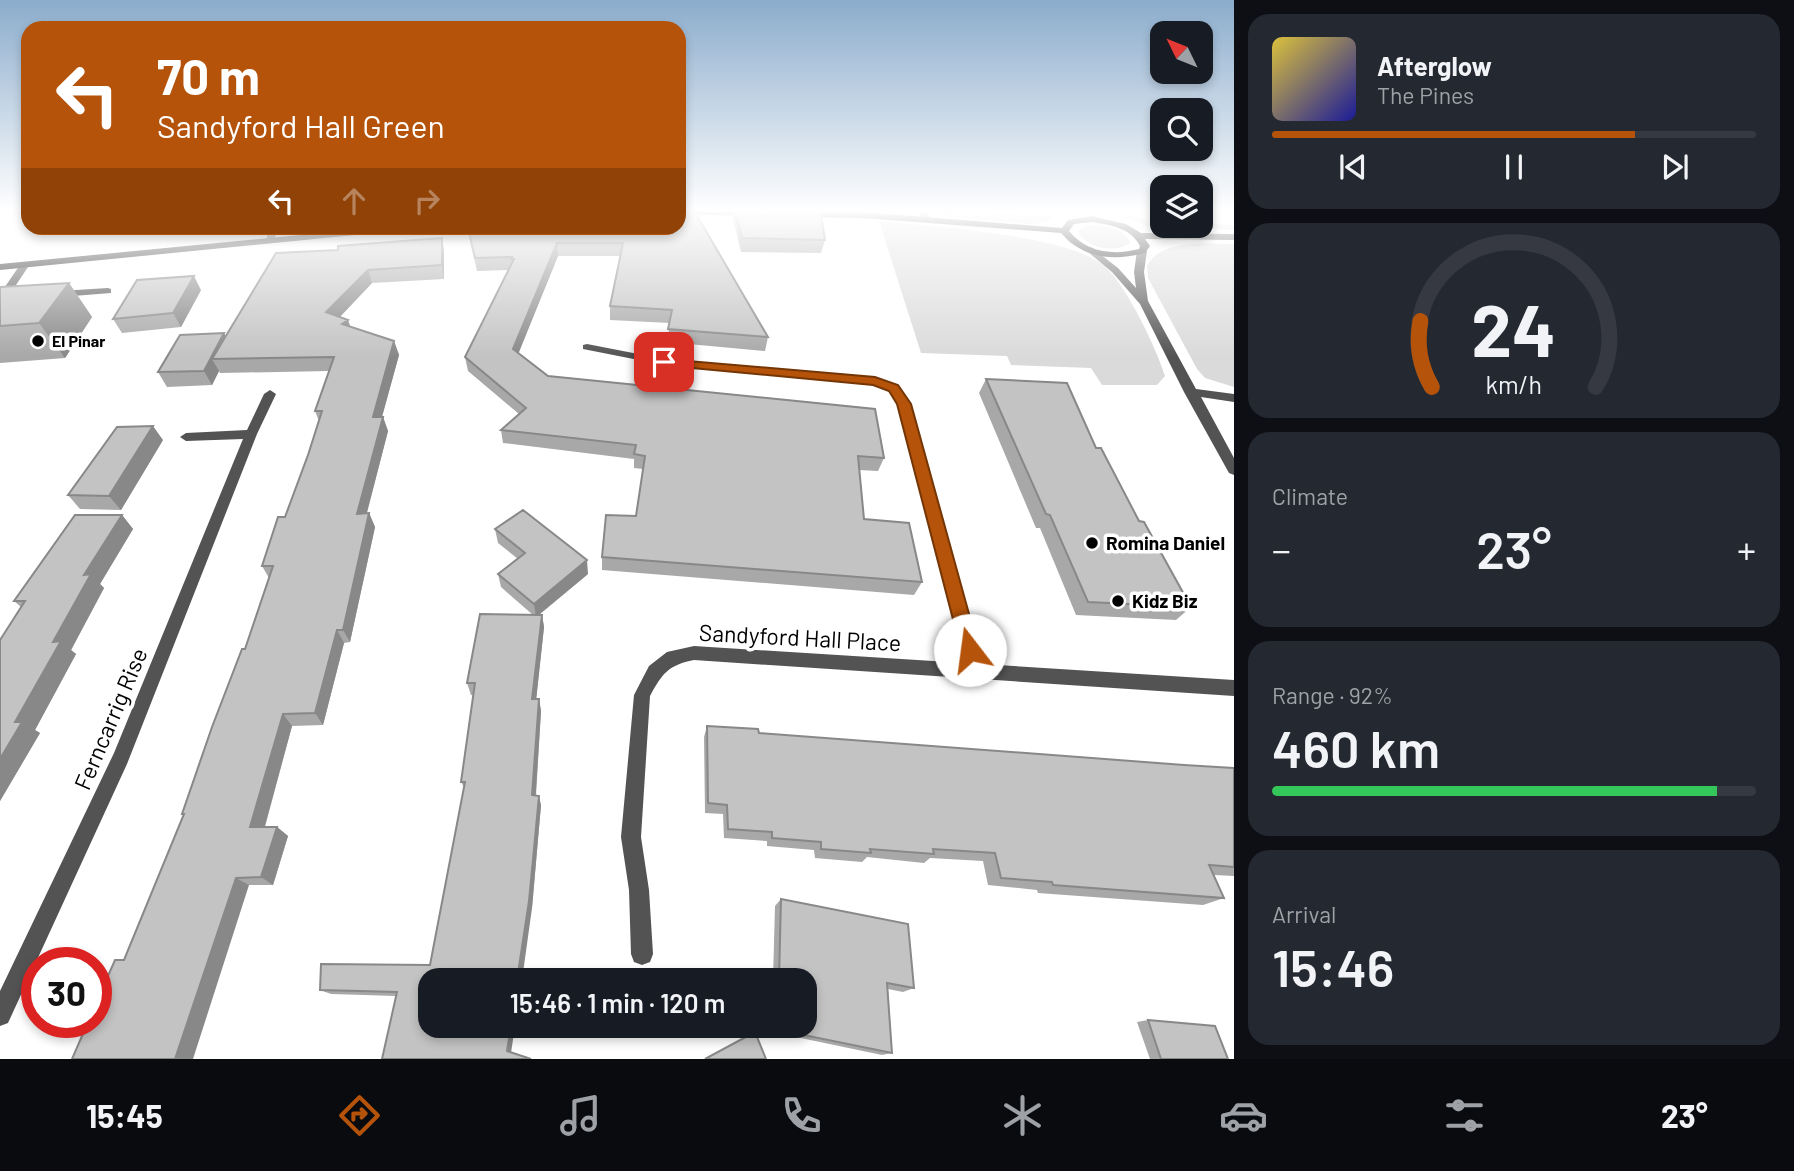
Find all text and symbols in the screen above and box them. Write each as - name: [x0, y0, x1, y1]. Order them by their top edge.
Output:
- north arrow: [1150, 21, 1213, 84]
- map controls: [1150, 21, 1213, 238]
- text: 70 m: [157, 46, 260, 105]
- icon: left: [42, 49, 133, 140]
- text: Afterglow: [1377, 50, 1492, 81]
- text: The Pines: [1377, 81, 1474, 109]
- button: search: [1150, 98, 1213, 161]
- text: Sandyford Hall Green: [157, 106, 445, 144]
- icon: previous: [1334, 148, 1372, 186]
- icon: pause: [1495, 148, 1533, 186]
- icon: next: [1656, 148, 1694, 186]
- button: layers: [1150, 175, 1213, 238]
- icon: left: [262, 182, 300, 220]
- icon: ahead: [335, 182, 373, 220]
- icon: right: [408, 182, 446, 220]
- text: 24: [1472, 284, 1556, 372]
- place label: El Pinar: [52, 331, 105, 350]
- pin: [634, 332, 694, 392]
- marker: El Pinar: [30, 333, 46, 349]
- icon: arrive: [645, 343, 683, 381]
- text: km/h: [1486, 368, 1542, 398]
- text: Climate: [1272, 482, 1348, 510]
- text: 23°: [1476, 517, 1552, 579]
- text: −: [1272, 526, 1291, 572]
- text: +: [1737, 526, 1756, 572]
- place label: Romina Daniel: [1106, 531, 1225, 554]
- marker: Romina Daniel: [1084, 535, 1100, 551]
- place label: Kidz Biz: [1132, 589, 1198, 612]
- marker: Kidz Biz: [1110, 593, 1126, 609]
- position arrow: [933, 613, 1007, 687]
- street label: Sandyford Hall Place: [698, 618, 902, 656]
- street label: Ferncarrig Rise: [68, 643, 153, 794]
- text: Range · 92%: [1272, 681, 1393, 709]
- text: 460 km: [1272, 716, 1440, 778]
- text: Arrival: [1272, 900, 1336, 928]
- text: 15:46: [1272, 935, 1394, 997]
- speed limit sign: 30: [21, 947, 112, 1038]
- text: 15:46 · 1 min · 120 m: [510, 987, 725, 1018]
- icon: directions: [335, 1091, 384, 1140]
- icon: music: [556, 1091, 605, 1140]
- icon: phone: [777, 1091, 826, 1140]
- icon: climate: [998, 1091, 1047, 1140]
- icon: car: [1219, 1091, 1268, 1140]
- icon: filters: [1440, 1091, 1489, 1140]
- text: 15:45: [86, 1096, 163, 1134]
- text: 23°: [1661, 1096, 1708, 1134]

